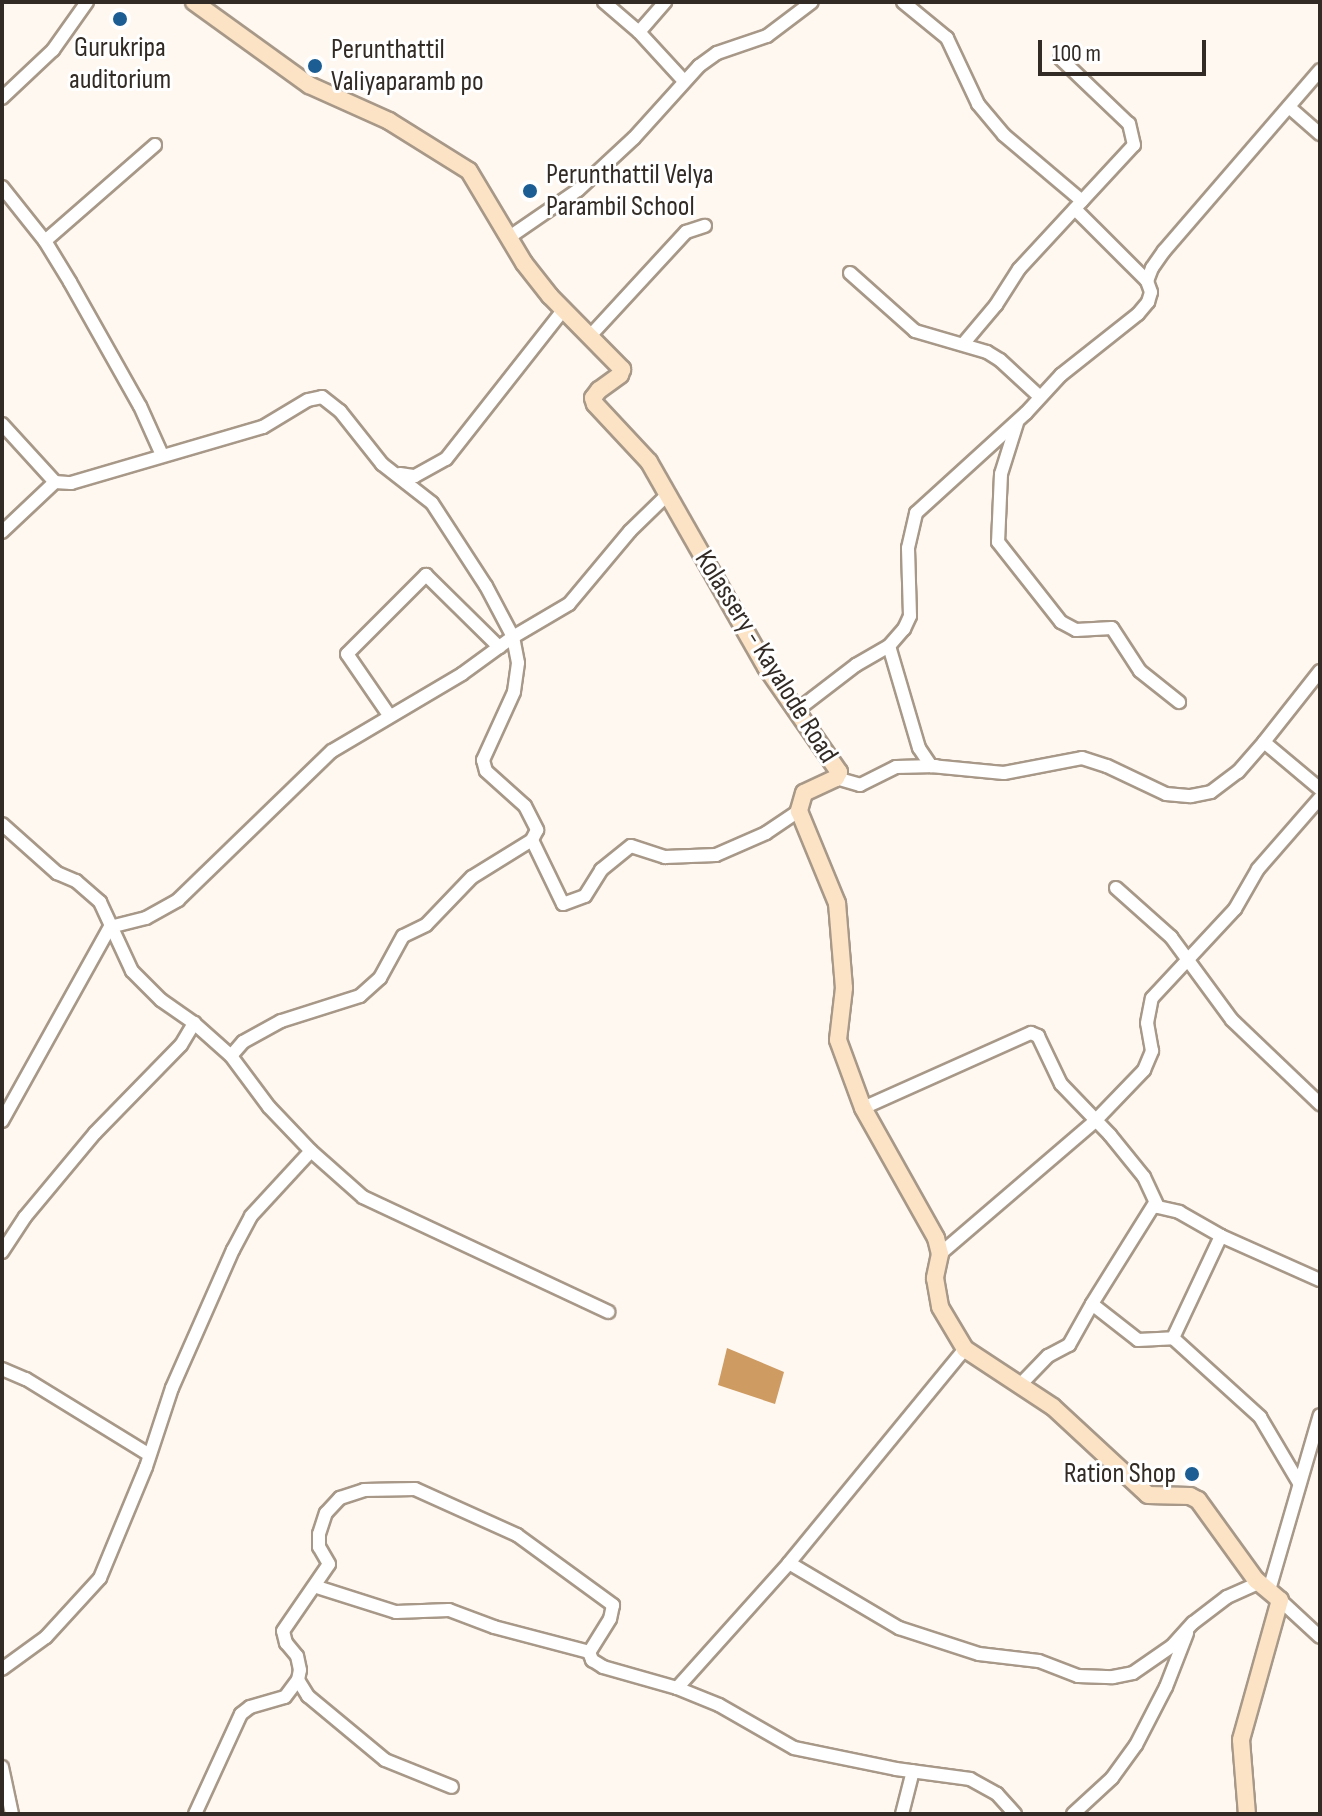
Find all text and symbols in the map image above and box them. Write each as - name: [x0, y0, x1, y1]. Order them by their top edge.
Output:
- marker: Gurukripa auditorium: [111, 10, 129, 28]
- scale bar: [1042, 24, 1210, 74]
- place label: Gurukripa auditorium: [69, 31, 171, 97]
- place label: Perunthattil Valiyaparamb po: [331, 33, 484, 99]
- text: 100 m: [1052, 39, 1101, 68]
- marker: Perunthattil Valiyaparamb po: [306, 57, 324, 75]
- place label: Perunthattil Velya Parambil School: [546, 158, 714, 224]
- marker: Perunthattil Velya Parambil School: [521, 182, 539, 200]
- street label: Kolassery - Kayalode Road: [687, 545, 845, 769]
- place label: Ration Shop: [1064, 1457, 1176, 1491]
- marker: Ration Shop: [1183, 1465, 1201, 1483]

